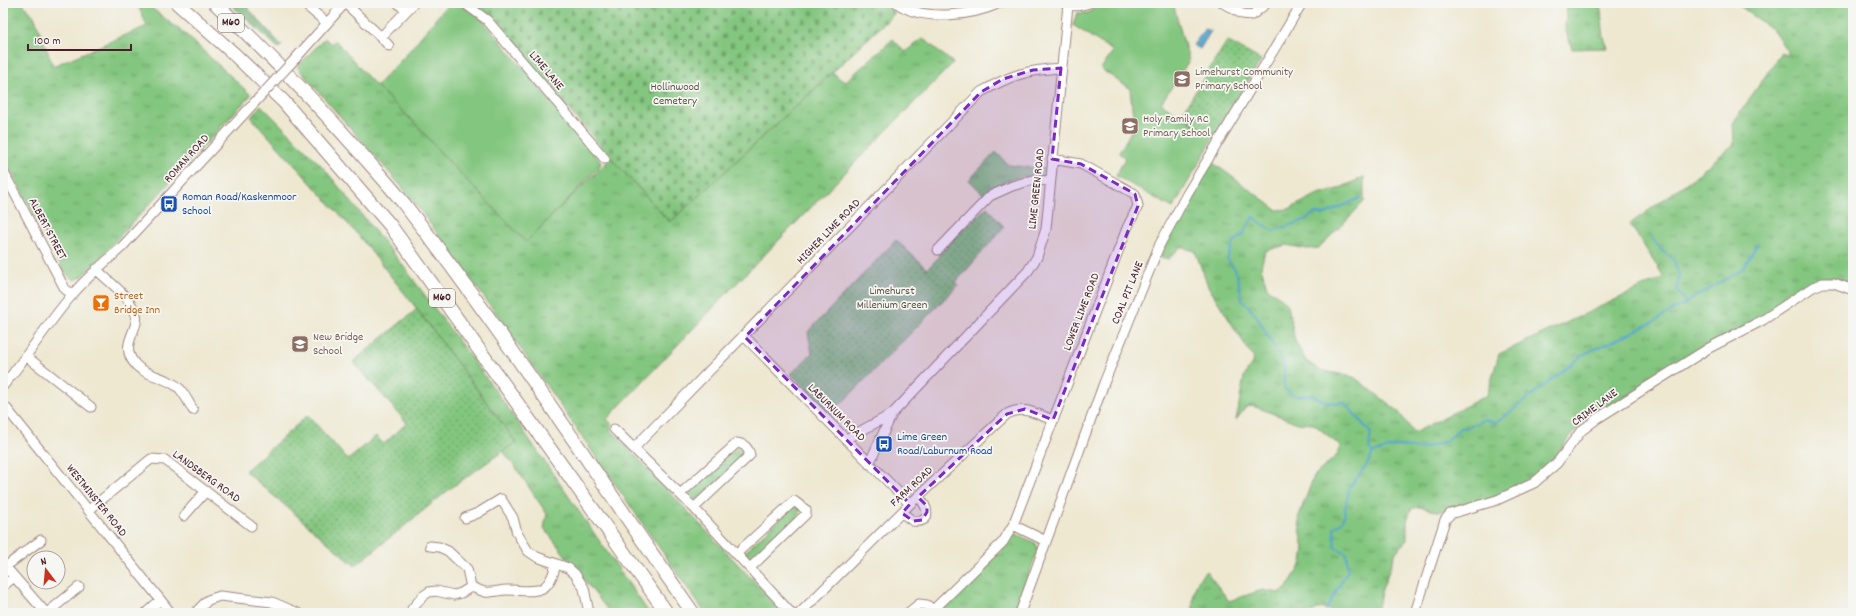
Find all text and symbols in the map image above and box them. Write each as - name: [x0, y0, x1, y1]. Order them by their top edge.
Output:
- road number: M60: [218, 14, 244, 32]
- scale bar: [28, 26, 131, 52]
- text: 100 m: [34, 33, 61, 50]
- street label: LIME LANE: [524, 48, 568, 95]
- place label: Limehurst Community Primary School: [1195, 64, 1294, 95]
- school or university icon: Limehurst Community Primary School: [1172, 69, 1192, 89]
- park label: Hollinwood Cemetery: [651, 79, 699, 110]
- place label: Holy Family RC Primary School: [1143, 111, 1210, 142]
- school or university icon: Holy Family RC Primary School: [1120, 116, 1140, 136]
- street label: ROMAN ROAD: [160, 131, 214, 187]
- street label: LIME GREEN ROAD: [1024, 148, 1050, 230]
- place label: Roman Road/Kaskenmoor School: [182, 189, 297, 220]
- bus stop icon: Roman Road/Kaskenmoor School: [159, 194, 179, 214]
- street label: ALBERT STREET: [24, 195, 70, 263]
- street label: HIGHER LIME ROAD: [793, 195, 865, 269]
- street label: COAL PIT LANE: [1108, 258, 1149, 327]
- street label: LOWER LIME ROAD: [1059, 271, 1105, 353]
- park label: Limehurst Millenium Green: [857, 283, 928, 314]
- place label: Street Bridge Inn: [114, 288, 161, 319]
- road number: M60: [429, 289, 455, 307]
- bar icon: Street Bridge Inn: [91, 293, 111, 313]
- place label: New Bridge School: [313, 329, 363, 360]
- school or university icon: New Bridge School: [290, 334, 310, 354]
- street label: LABURNUM ROAD: [803, 380, 869, 446]
- street label: CRIME LANE: [1568, 385, 1622, 431]
- place label: Lime Green Road/Laburnum Road: [897, 429, 992, 460]
- bus stop icon: Lime Green Road/Laburnum Road: [874, 434, 894, 454]
- street label: LANDSBERG ROAD: [169, 447, 243, 507]
- street label: WESTMINSTER ROAD: [61, 461, 131, 541]
- street label: FARM ROAD: [887, 463, 937, 511]
- north arrow: [26, 550, 66, 590]
- text: N: [39, 554, 49, 571]

